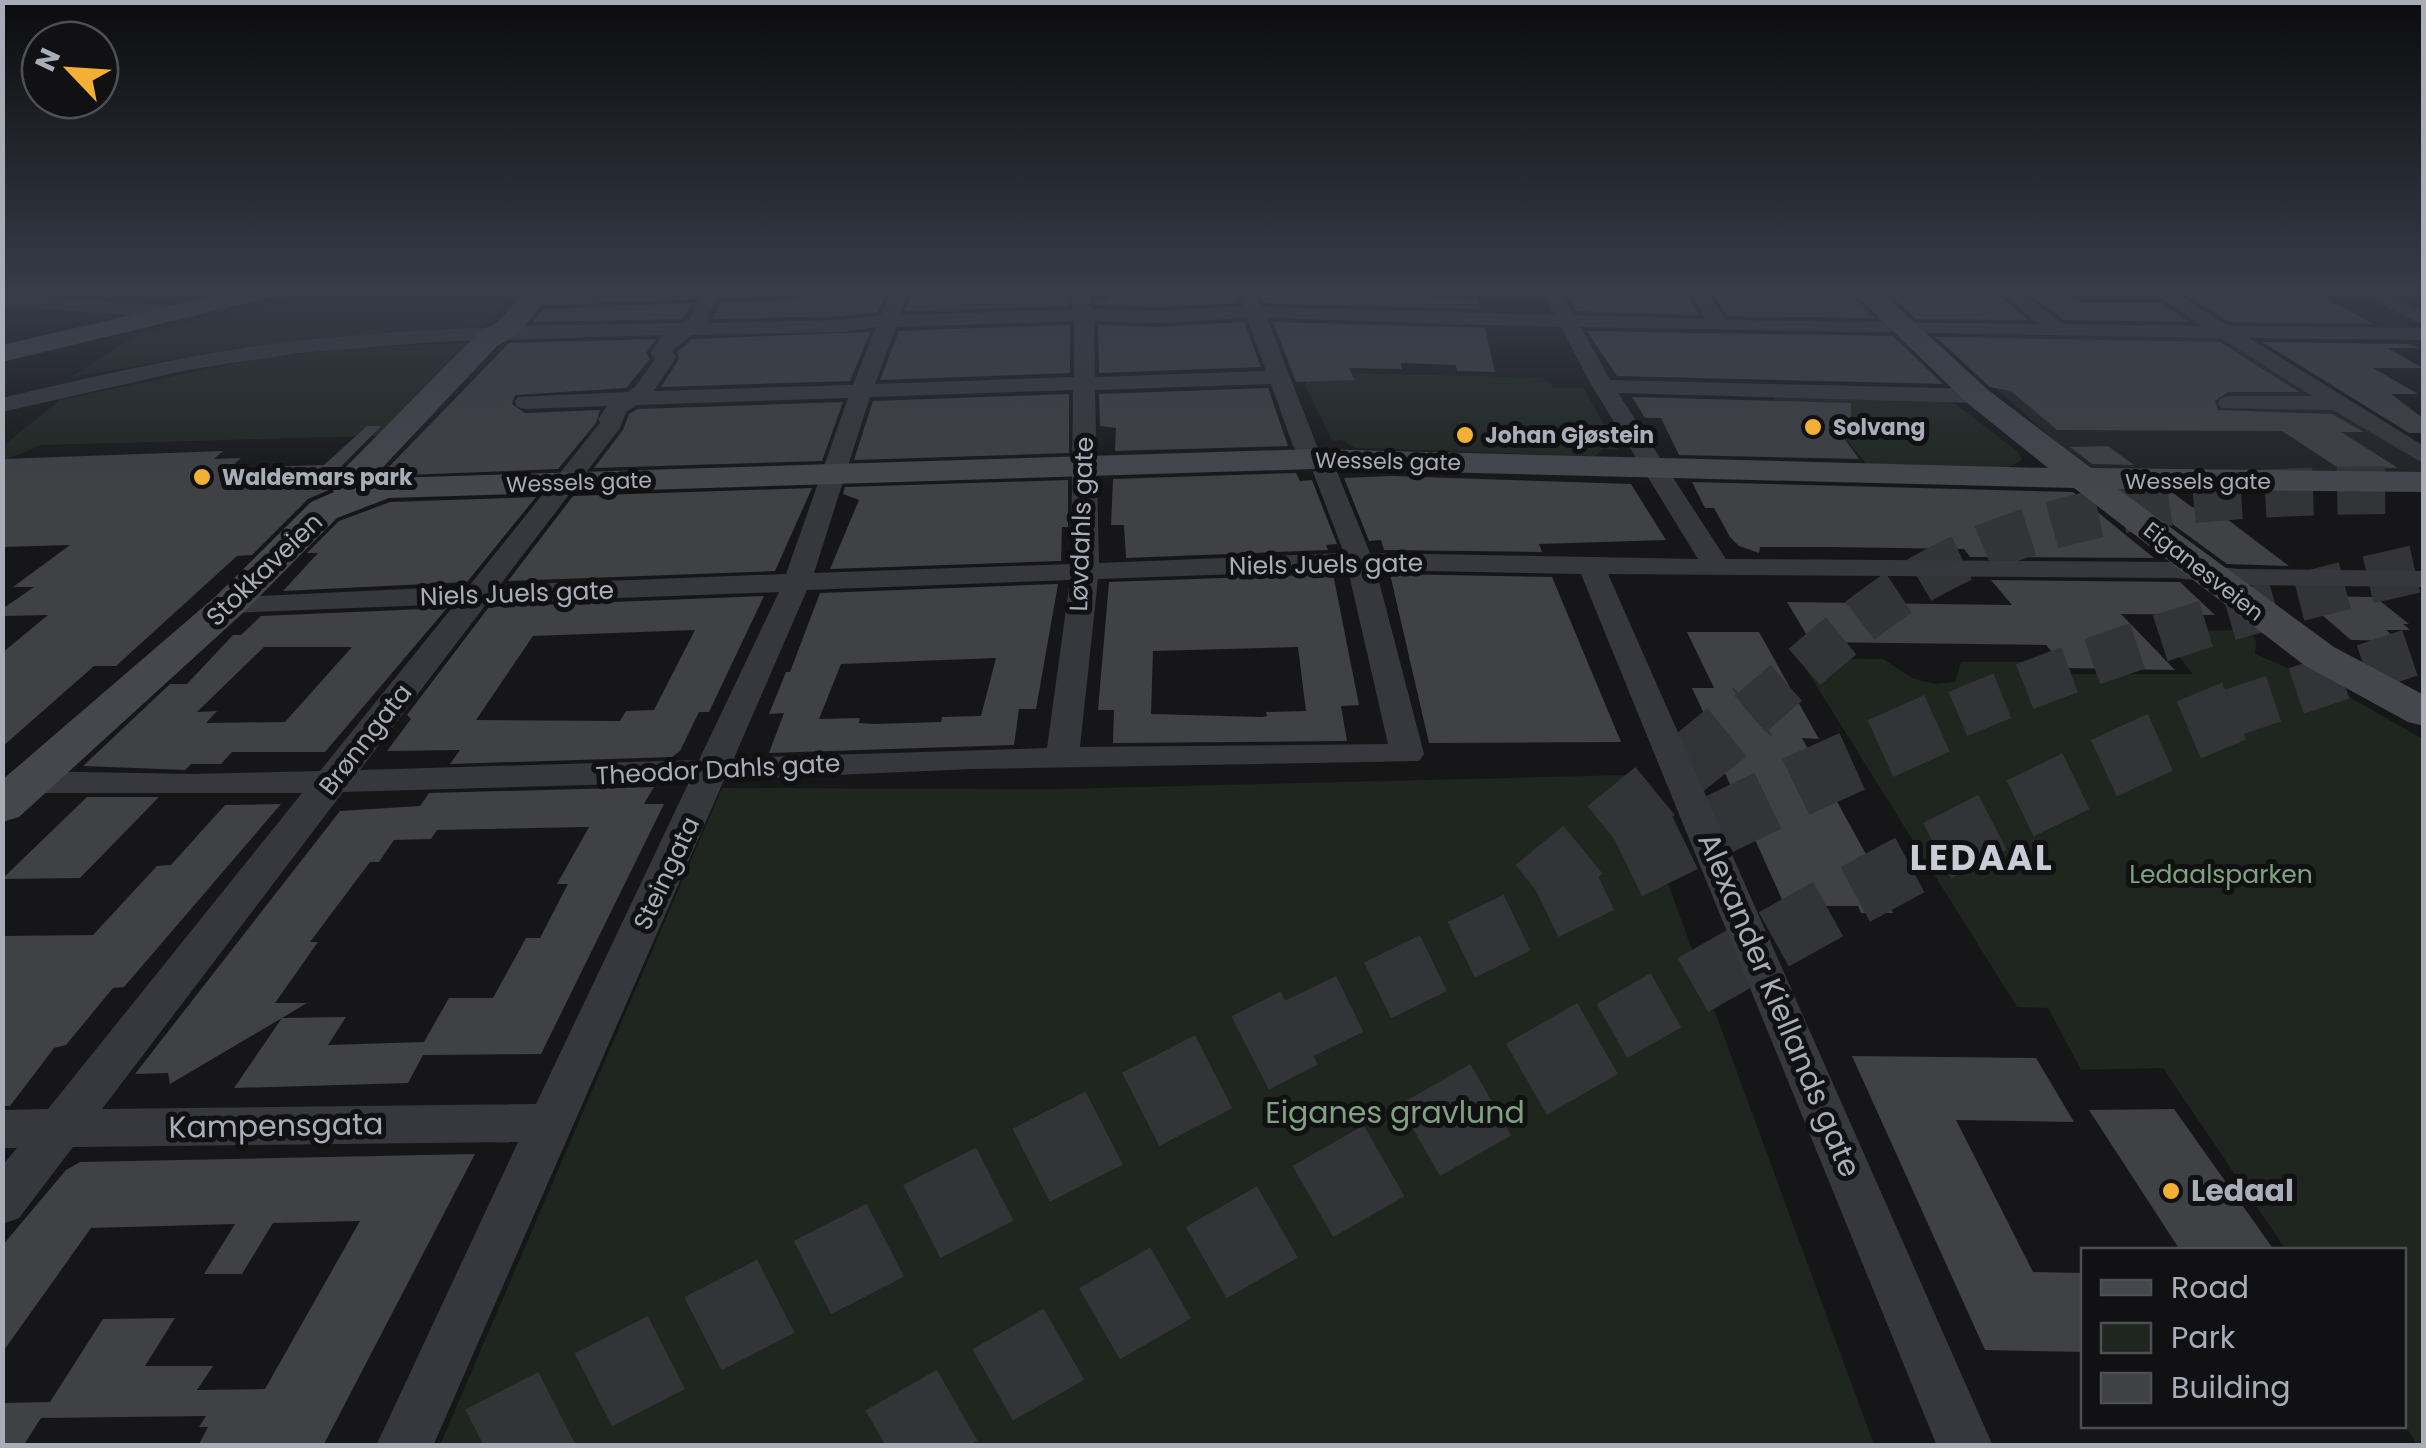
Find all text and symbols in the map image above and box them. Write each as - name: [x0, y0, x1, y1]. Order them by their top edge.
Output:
- north arrow: [20, 20, 120, 120]
- text: N: [26, 42, 70, 77]
- place label: Solvang: [1833, 412, 1926, 443]
- marker: Solvang: [1802, 416, 1824, 438]
- place label: Johan Gjøstein: [1485, 420, 1654, 451]
- marker: Johan Gjøstein: [1454, 424, 1476, 446]
- street label: Løvdahls gate: [1061, 436, 1102, 612]
- street label: Wessels gate: [1315, 445, 1461, 478]
- place label: Waldemars park: [222, 462, 413, 493]
- street label: Wessels gate: [506, 464, 652, 501]
- marker: Waldemars park: [191, 466, 213, 488]
- street label: Wessels gate: [2125, 466, 2271, 497]
- street label: Stokkaveien: [198, 505, 330, 634]
- street label: Eiganesveien: [2137, 515, 2270, 628]
- street label: Niels Juels gate: [1229, 545, 1423, 584]
- street label: Niels Juels gate: [419, 573, 615, 614]
- street label: Brønngata: [311, 676, 420, 802]
- street label: Theodor Dahls gate: [595, 746, 841, 793]
- street label: Steingata: [625, 811, 708, 936]
- street label: Alexander Kiellands gate: [1687, 826, 1872, 1184]
- district label: LEDAAL: [1910, 833, 2054, 882]
- park label: Ledaalsparken: [2129, 857, 2313, 892]
- park label: Eiganes gravlund: [1265, 1091, 1525, 1134]
- street label: Kampensgata: [168, 1102, 384, 1149]
- place label: Ledaal: [2191, 1169, 2294, 1212]
- marker: Ledaal: [2160, 1180, 2182, 1202]
- legend: [2081, 1248, 2406, 1428]
- text: Road: [2171, 1266, 2249, 1309]
- text: Park: [2171, 1316, 2236, 1359]
- text: Building: [2171, 1366, 2291, 1409]

